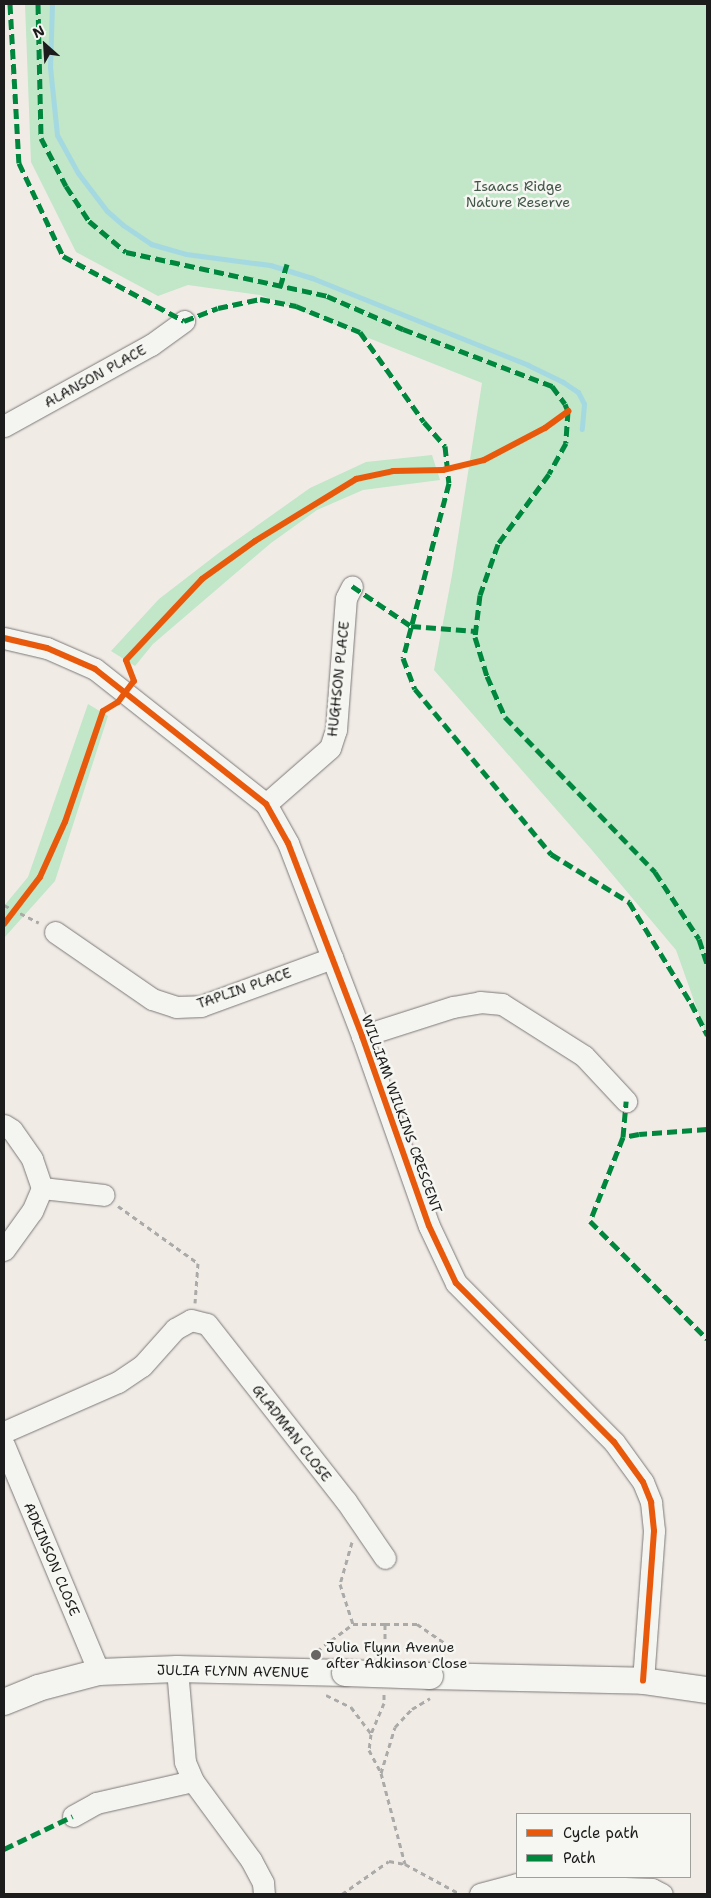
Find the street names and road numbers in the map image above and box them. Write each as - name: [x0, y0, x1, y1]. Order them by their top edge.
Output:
- street label: ALANSON PLACE: [41, 341, 149, 411]
- street label: HUGHSON PLACE: [324, 620, 352, 738]
- street label: TAPLIN PLACE: [195, 964, 293, 1012]
- street label: WILLIAM WILKINS CRESCENT: [358, 1013, 446, 1215]
- street label: GLADMAN CLOSE: [249, 1381, 335, 1485]
- street label: ADKINSON CLOSE: [20, 1500, 84, 1618]
- street label: JULIA FLYNN AVENUE: [157, 1661, 309, 1681]

